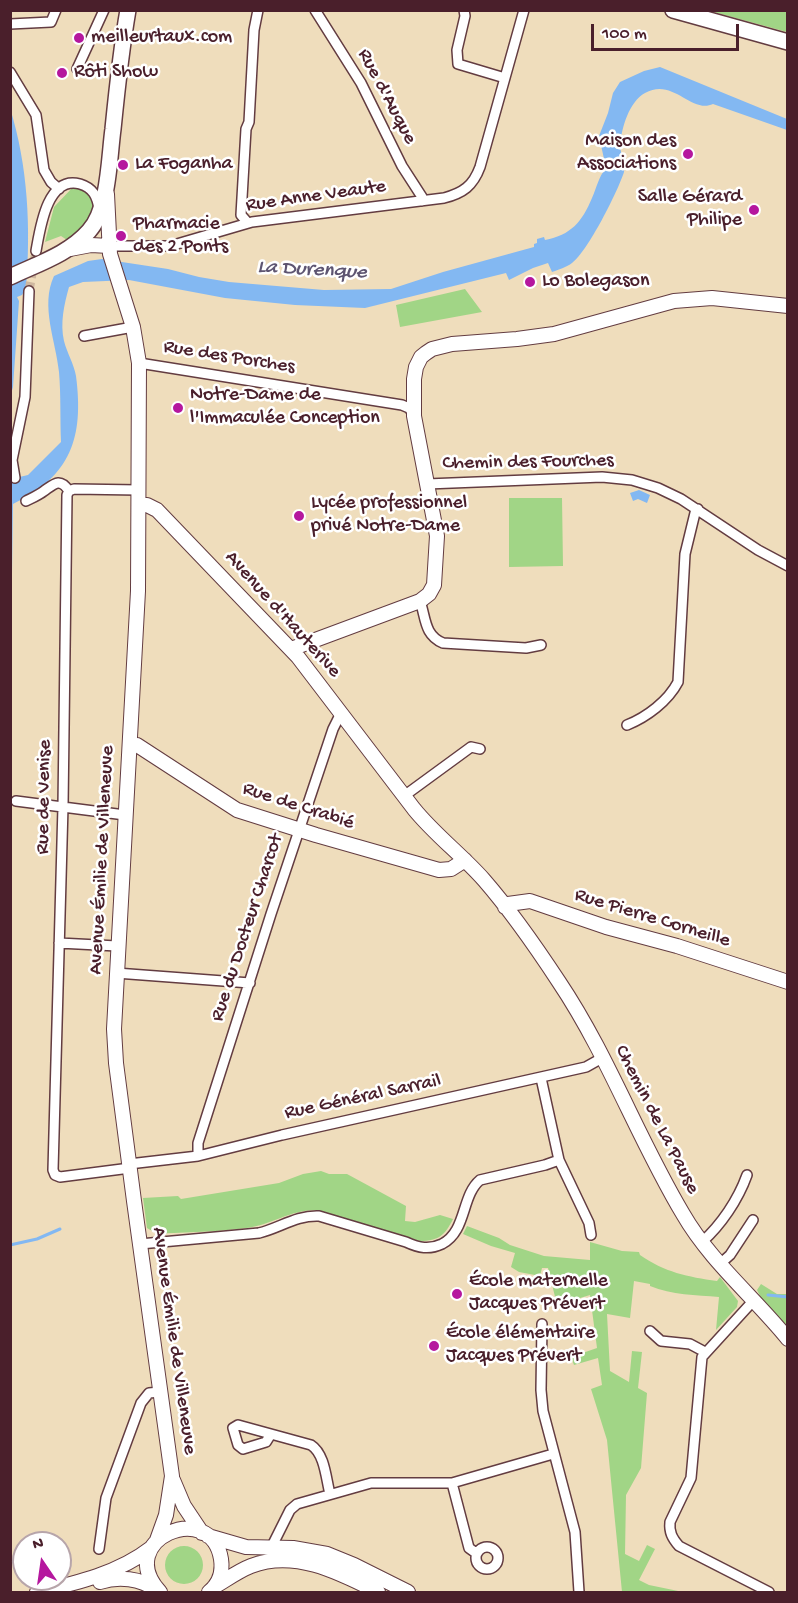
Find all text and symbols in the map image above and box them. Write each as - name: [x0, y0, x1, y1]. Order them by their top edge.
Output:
- scale bar: [594, 12, 742, 50]
- text: 100 m: [602, 24, 647, 45]
- place label: meilleurtaux.com: [91, 26, 232, 50]
- marker: meilleurtaux.com: [72, 31, 86, 45]
- street label: Rue d'Auque: [351, 45, 421, 149]
- place label: Rôti Show: [74, 61, 158, 85]
- marker: Rôti Show: [55, 66, 69, 80]
- place label: Maison des Associations: [577, 130, 676, 177]
- marker: Maison des Associations: [681, 147, 695, 161]
- place label: La Foganha: [135, 153, 233, 177]
- marker: La Foganha: [116, 158, 130, 172]
- street label: Rue Anne Veaute: [244, 175, 388, 219]
- place label: Salle Gérard Philipe: [638, 186, 742, 233]
- marker: Salle Gérard Philipe: [747, 203, 761, 217]
- place label: Pharmacie des 2 Ponts: [133, 213, 228, 260]
- marker: Pharmacie des 2 Ponts: [114, 229, 128, 243]
- water label: La Durenque: [257, 256, 367, 286]
- place label: Lo Bolegason: [542, 270, 650, 294]
- marker: Lo Bolegason: [523, 275, 537, 289]
- street label: Rue des Porches: [162, 336, 296, 380]
- place label: Notre-Dame de l'Immaculée Conception: [190, 384, 380, 431]
- marker: Notre-Dame de l'Immaculée Conception: [171, 401, 185, 415]
- street label: Chemin des Fourches: [442, 450, 614, 476]
- place label: Lycée professionnel privé Notre-Dame: [311, 492, 467, 539]
- marker: Lycée professionnel privé Notre-Dame: [292, 509, 306, 523]
- street label: Avenue d'Hauterive: [219, 547, 345, 683]
- street label: Rue de Venise: [32, 739, 58, 855]
- street label: Avenue Émilie de Villeneuve: [85, 745, 121, 975]
- street label: Rue de Crabié: [239, 778, 357, 836]
- street label: Rue du Docteur Charcot: [206, 831, 290, 1025]
- street label: Rue Pierre Corneille: [571, 884, 733, 954]
- street label: Chemin de La Pause: [608, 1042, 704, 1198]
- street label: Rue Général Sarrail: [283, 1070, 443, 1126]
- street label: Avenue Émilie de Villeneuve: [145, 1226, 201, 1456]
- place label: École maternelle Jacques Prévert: [469, 1270, 608, 1317]
- marker: École maternelle Jacques Prévert: [450, 1287, 464, 1301]
- place label: École élémentaire Jacques Prévert: [446, 1322, 595, 1369]
- marker: École élémentaire Jacques Prévert: [427, 1339, 441, 1353]
- north arrow: [12, 1531, 72, 1591]
- text: N: [31, 1534, 46, 1555]

